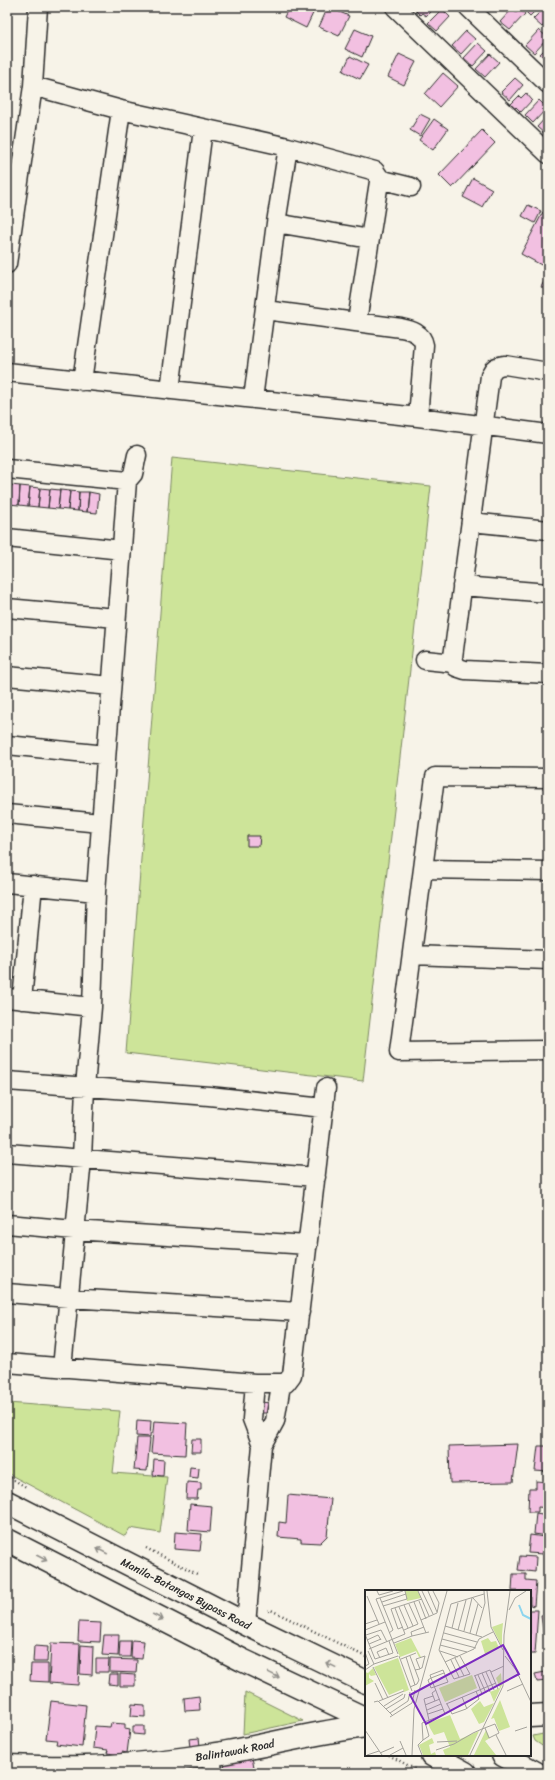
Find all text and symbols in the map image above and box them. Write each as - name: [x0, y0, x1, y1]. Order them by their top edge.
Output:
- one-way arrow: [96, 1547, 108, 1554]
- street label: Manila-Batangas Bypass Road: [117, 1553, 255, 1636]
- one-way arrow: [35, 1555, 47, 1562]
- inset map: [365, 1590, 531, 1756]
- one-way arrow: [152, 1614, 164, 1621]
- one-way arrow: [325, 1661, 337, 1668]
- one-way arrow: [268, 1672, 280, 1679]
- street label: Balintawak Road: [194, 1734, 277, 1767]

